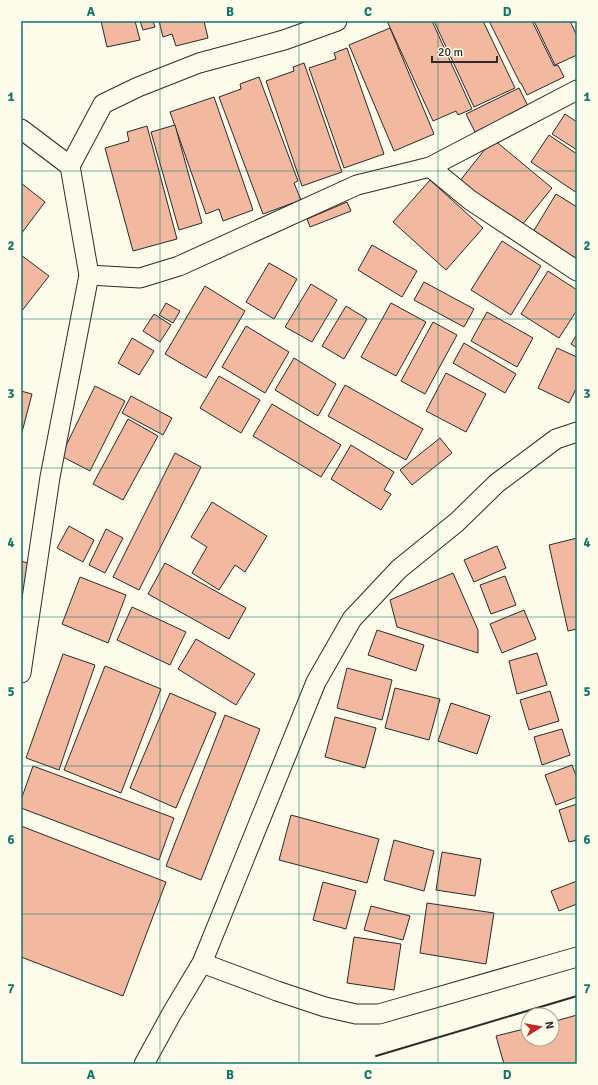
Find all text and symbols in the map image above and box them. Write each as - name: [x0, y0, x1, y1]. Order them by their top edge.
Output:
- text: A: [87, 4, 96, 20]
- text: B: [226, 4, 234, 20]
- text: C: [364, 4, 372, 20]
- text: D: [503, 4, 512, 20]
- scale bar: [432, 38, 497, 64]
- text: 20 m: [438, 45, 463, 60]
- text: 1: [7, 89, 15, 105]
- text: 1: [583, 89, 591, 105]
- text: 2: [7, 238, 15, 254]
- text: 2: [583, 238, 591, 254]
- text: 3: [7, 386, 15, 402]
- text: 3: [583, 386, 591, 402]
- text: 4: [7, 535, 15, 551]
- text: 4: [583, 535, 591, 551]
- text: 5: [7, 684, 15, 700]
- text: 5: [583, 684, 591, 700]
- text: 6: [7, 832, 15, 848]
- text: 6: [583, 832, 591, 848]
- text: 7: [7, 981, 15, 997]
- text: 7: [583, 981, 591, 997]
- north arrow: [520, 1007, 560, 1047]
- text: N: [542, 1020, 556, 1030]
- text: A: [87, 1067, 96, 1083]
- text: B: [226, 1067, 234, 1083]
- text: C: [364, 1067, 372, 1083]
- text: D: [503, 1067, 512, 1083]

